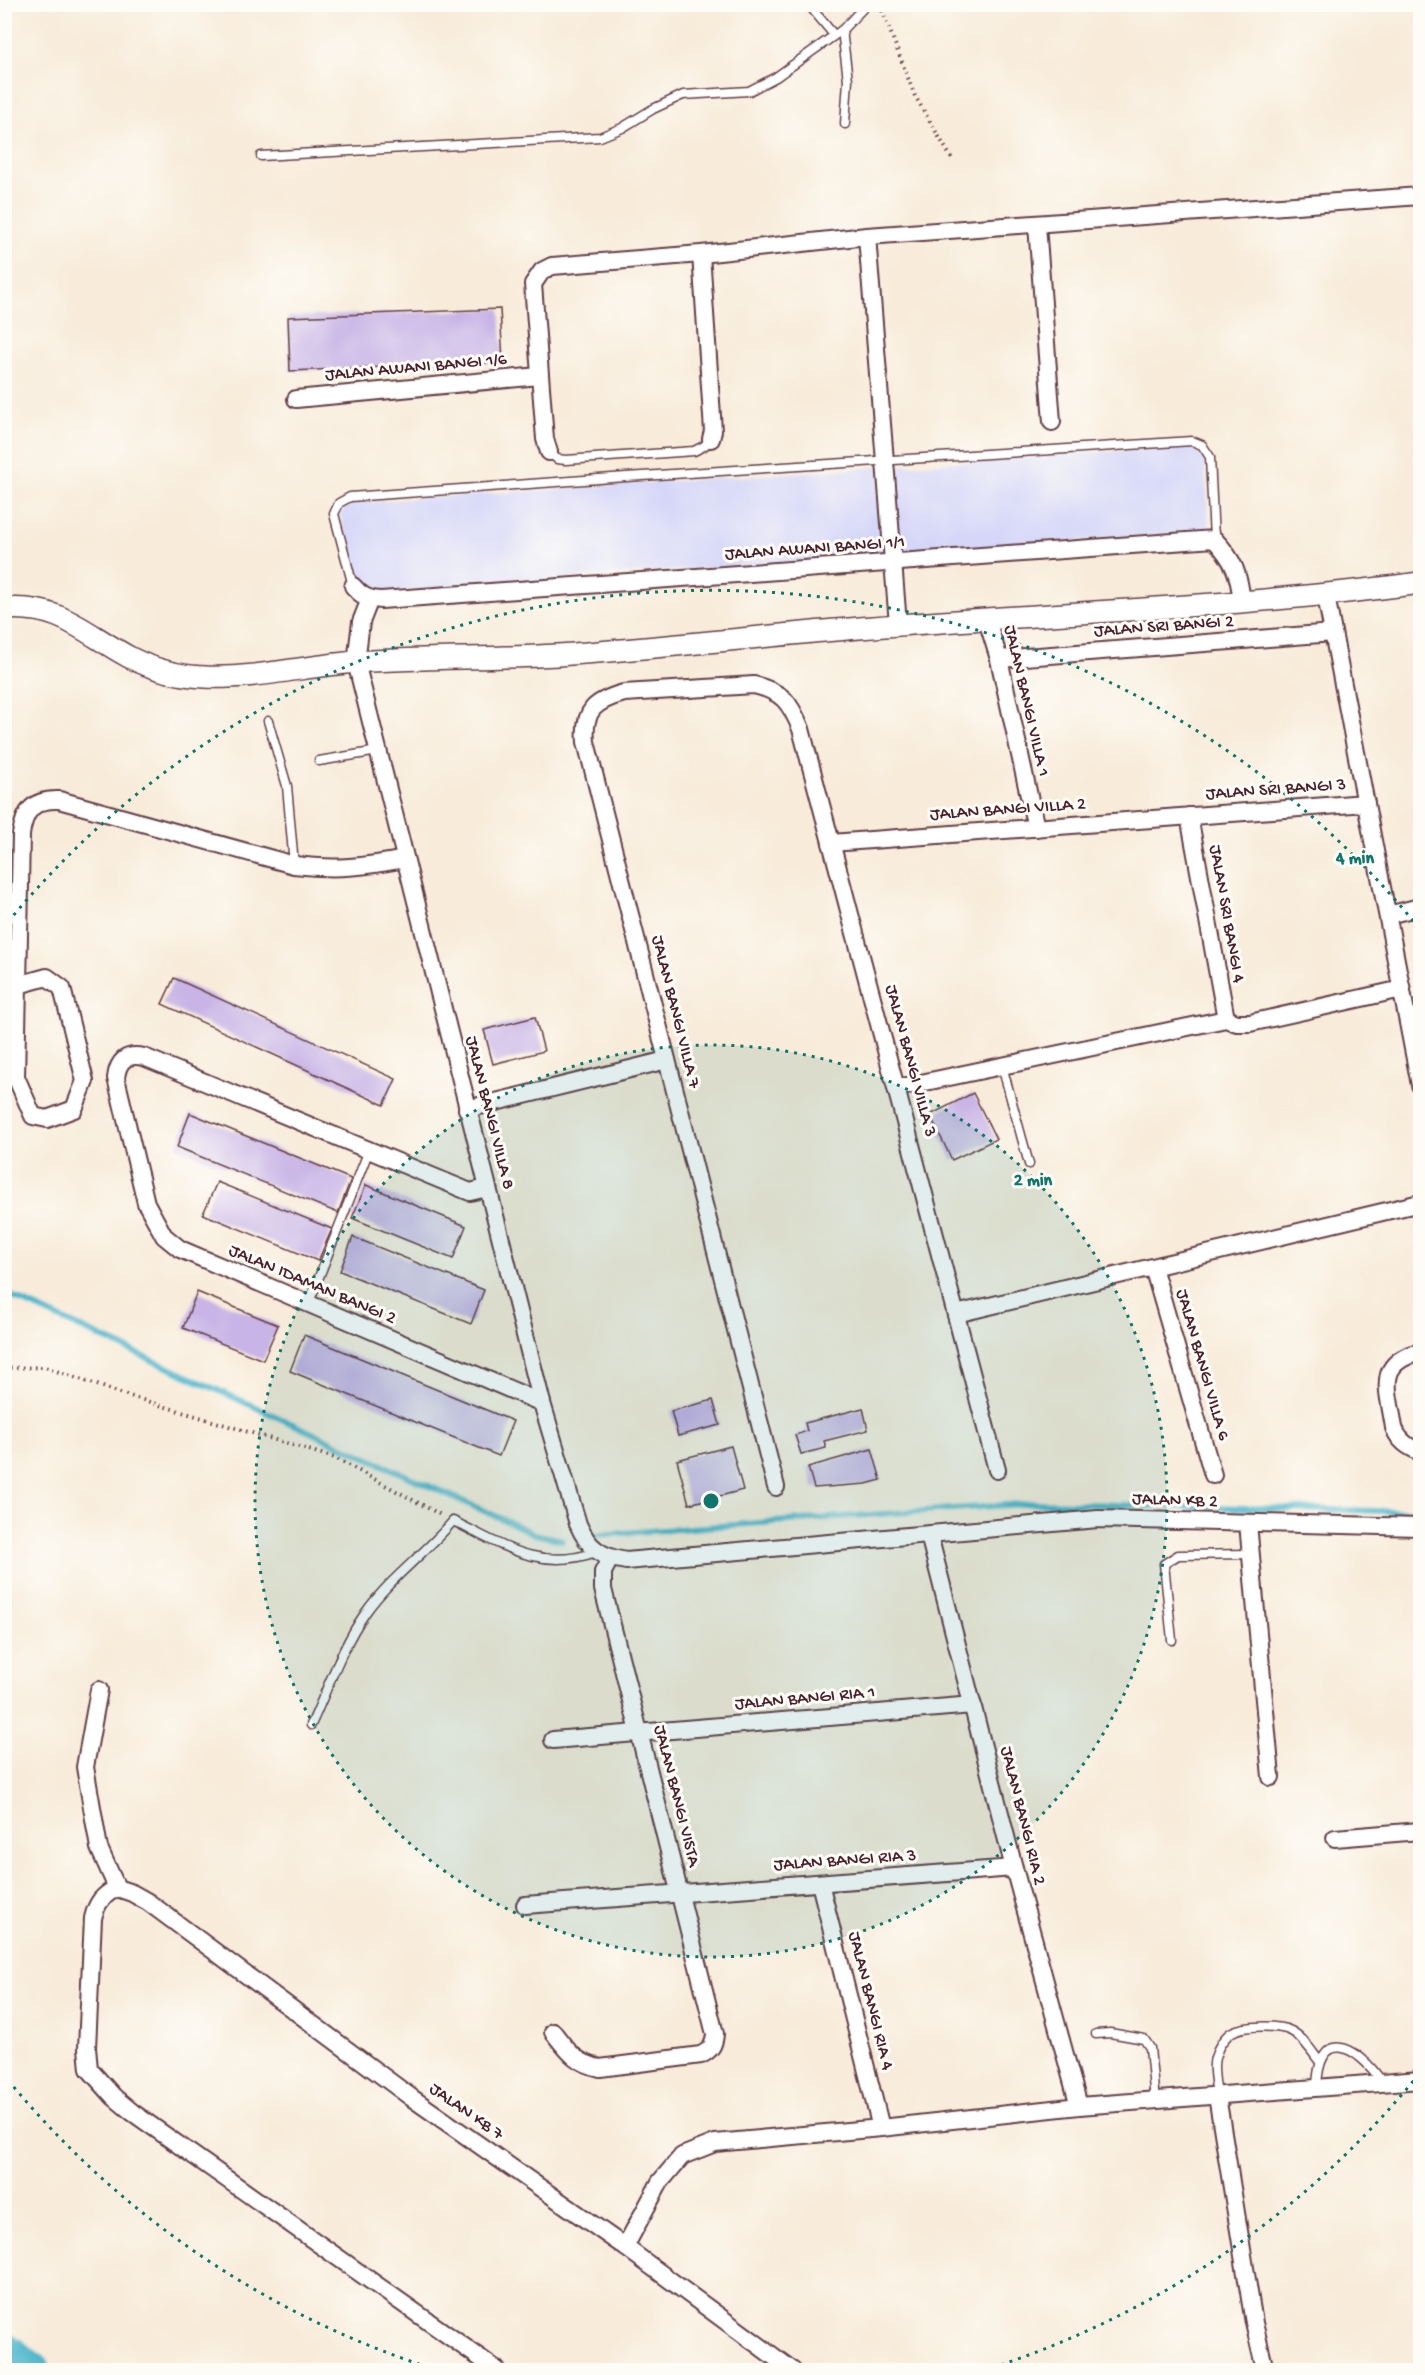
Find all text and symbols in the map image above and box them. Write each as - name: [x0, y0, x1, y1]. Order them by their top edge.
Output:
- street label: JALAN AWANI BANGI 1/6: [324, 350, 509, 386]
- street label: JALAN AWANI BANGI 1/1: [724, 532, 906, 566]
- street label: JALAN SRI BANGI 2: [1093, 612, 1235, 642]
- street label: JALAN BANGI VILLA 1: [998, 623, 1054, 779]
- street label: JALAN SRI BANGI 3: [1205, 775, 1347, 805]
- street label: JALAN BANGI VILLA 2: [929, 794, 1087, 826]
- street label: JALAN SRI BANGI 4: [1204, 843, 1249, 985]
- text: 4 min: [1335, 849, 1374, 870]
- street label: JALAN BANGI VILLA 7: [646, 933, 704, 1091]
- street label: JALAN BANGI VILLA 3: [880, 983, 940, 1139]
- street label: JALAN BANGI VILLA 8: [460, 1034, 518, 1192]
- text: 2 min: [1014, 1171, 1053, 1192]
- street label: JALAN IDAMAN BANGI 2: [225, 1240, 399, 1330]
- street label: JALAN BANGI VILLA 6: [1170, 1287, 1234, 1444]
- street label: JALAN KB 2: [1132, 1489, 1218, 1513]
- centre of rings: [701, 1491, 721, 1511]
- street label: JALAN BANGI RIA 1: [734, 1682, 876, 1716]
- street label: JALAN BANGI VISTA: [648, 1723, 704, 1870]
- street label: JALAN BANGI RIA 2: [995, 1744, 1049, 1888]
- street label: JALAN BANGI RIA 3: [773, 1846, 917, 1876]
- street label: JALAN BANGI RIA 4: [843, 1930, 897, 2073]
- street label: JALAN KB 7: [425, 2079, 508, 2146]

